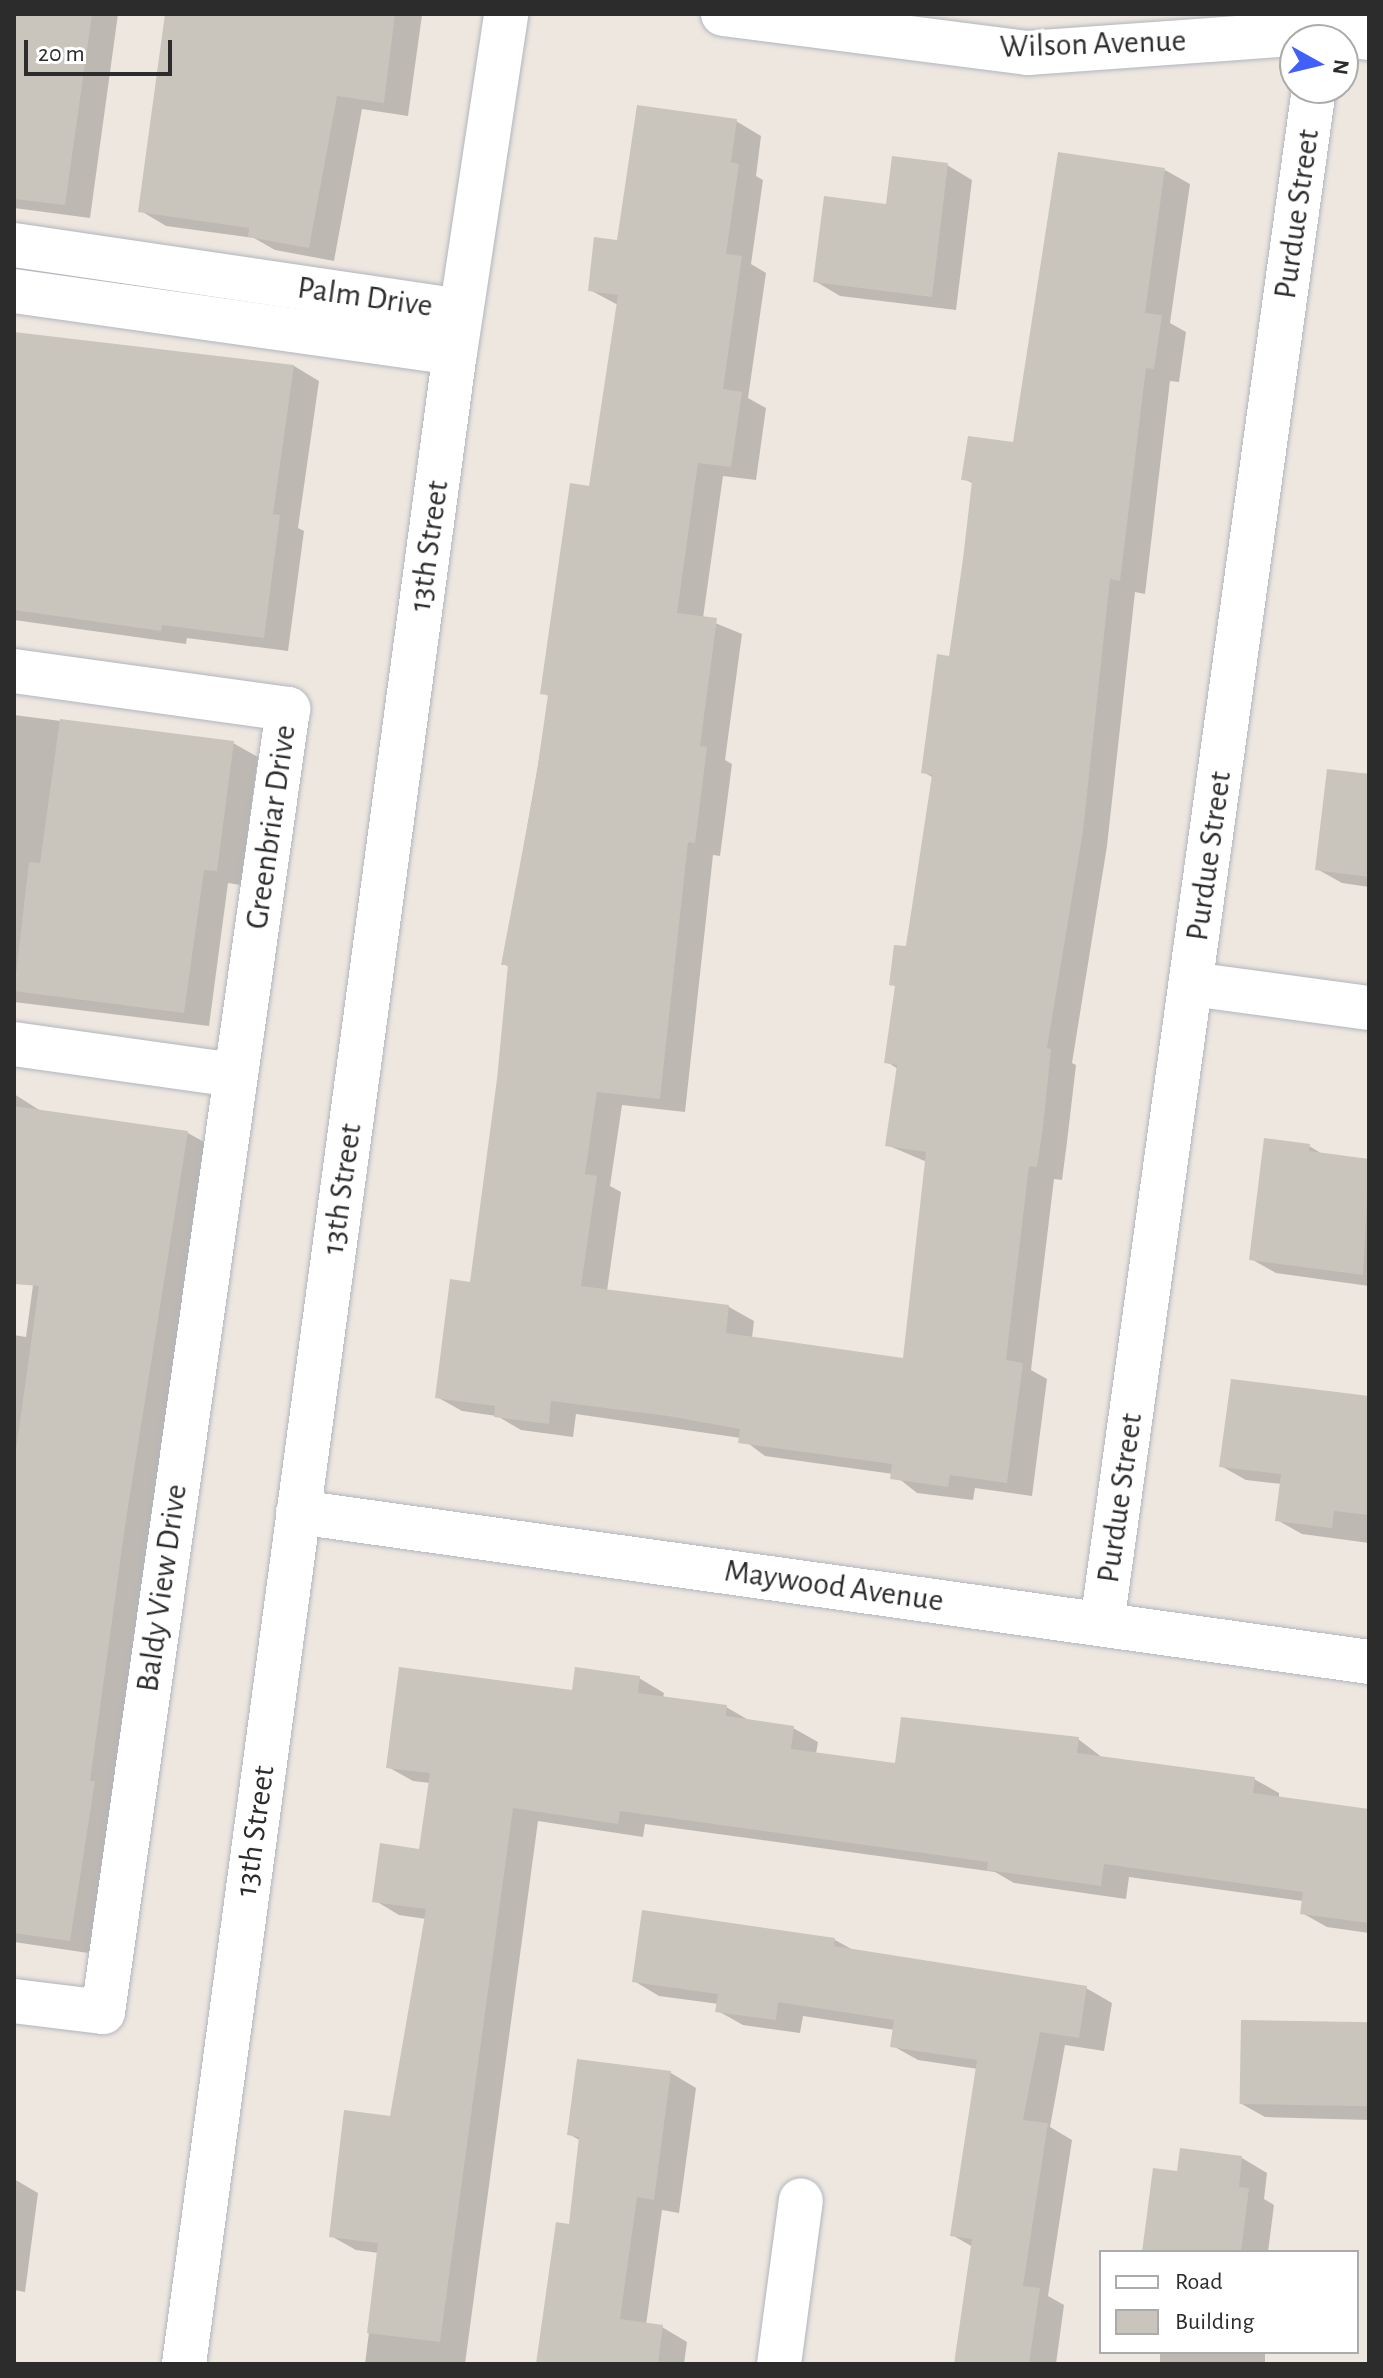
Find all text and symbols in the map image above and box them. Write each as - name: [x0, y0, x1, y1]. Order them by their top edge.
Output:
- street label: Wilson Avenue: [999, 22, 1187, 66]
- scale bar: [28, 24, 176, 74]
- north arrow: [1279, 24, 1359, 104]
- text: 20 m: [38, 42, 85, 66]
- text: N: [1329, 58, 1353, 76]
- street label: Purdue Street: [1266, 127, 1328, 301]
- street label: Palm Drive: [295, 269, 435, 325]
- street label: 13th Street: [401, 478, 457, 614]
- street label: Greenbriar Drive: [238, 722, 304, 932]
- street label: Purdue Street: [1178, 769, 1240, 943]
- street label: 13th Street: [314, 1121, 370, 1257]
- street label: Purdue Street: [1089, 1411, 1151, 1585]
- street label: Baldy View Drive: [128, 1482, 196, 1694]
- street label: Maywood Avenue: [722, 1552, 946, 1620]
- street label: 13th Street: [227, 1763, 283, 1899]
- legend: [1099, 2250, 1359, 2354]
- text: Road: [1175, 2270, 1223, 2294]
- text: Building: [1175, 2310, 1254, 2334]

